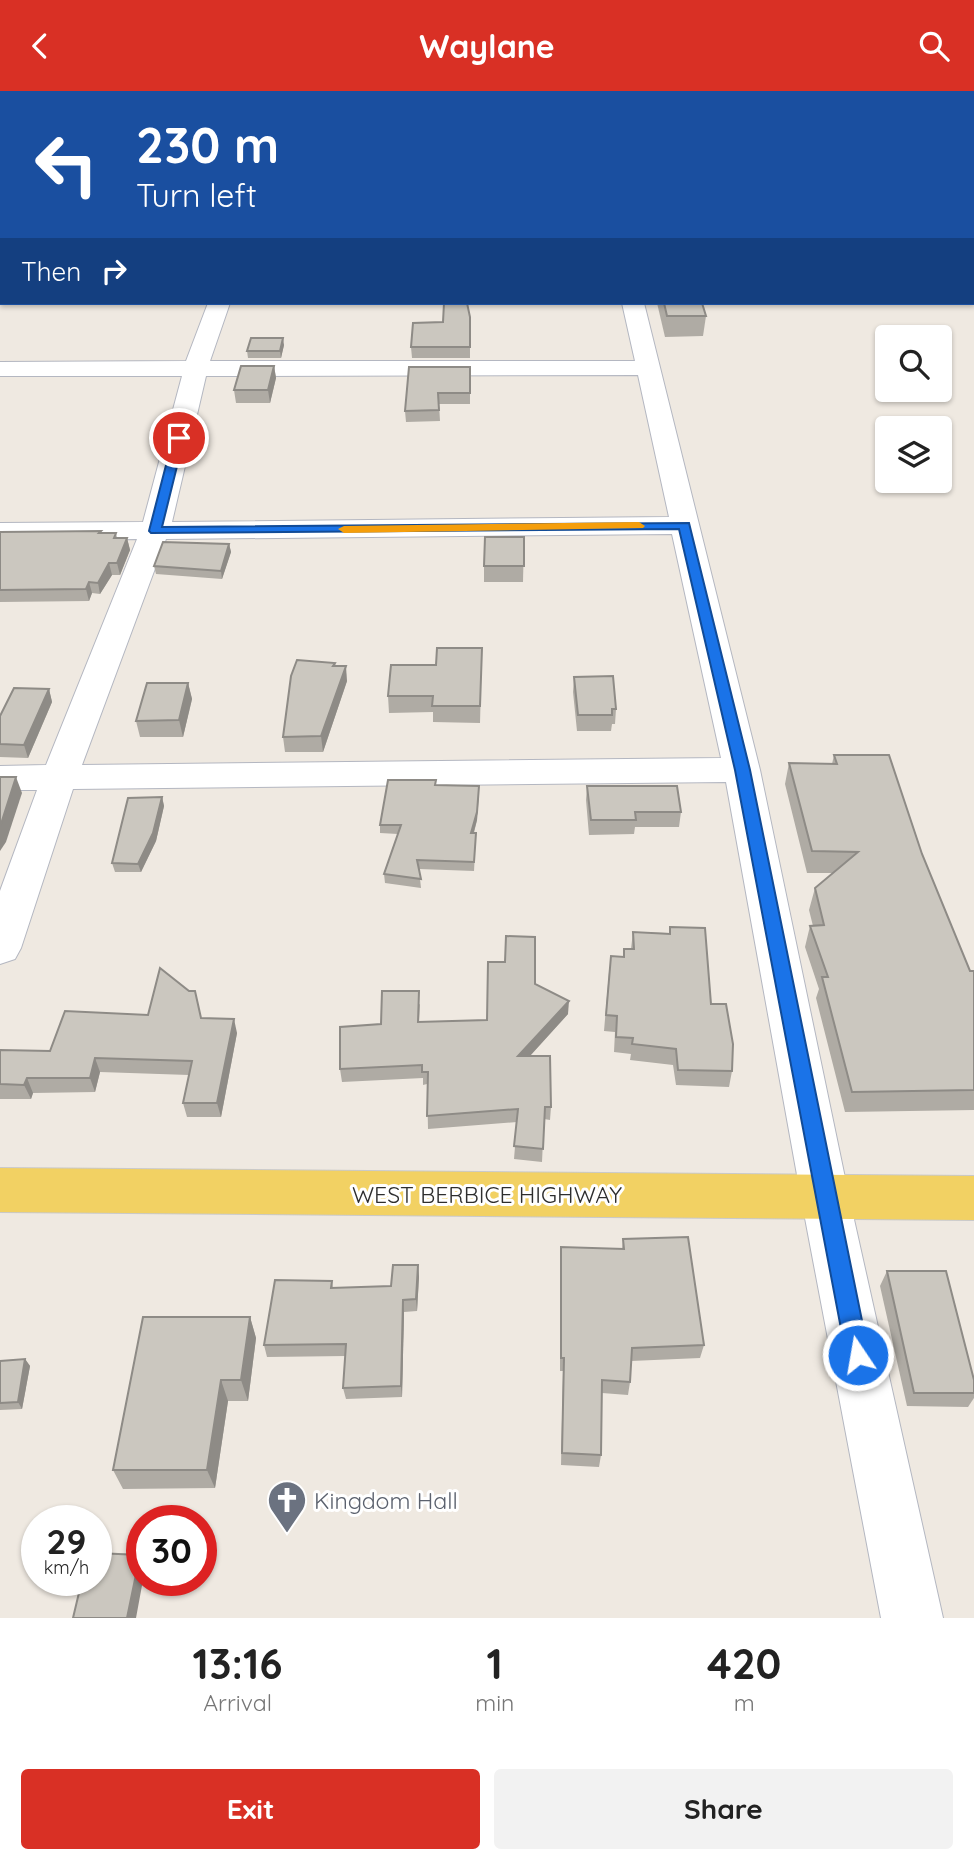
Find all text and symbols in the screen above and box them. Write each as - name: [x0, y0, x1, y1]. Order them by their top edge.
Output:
- text: Waylane: [419, 26, 555, 66]
- icon: back: [21, 27, 59, 65]
- icon: search: [915, 27, 953, 65]
- text: 230 m: [136, 114, 279, 175]
- icon: left: [21, 119, 112, 210]
- text: Turn left: [136, 175, 257, 215]
- icon: right: [95, 252, 133, 290]
- text: Then: [21, 255, 81, 288]
- map controls: [875, 325, 952, 493]
- button: search: [875, 325, 952, 402]
- pin: [149, 408, 209, 468]
- button: layers: [875, 416, 952, 493]
- icon: arrive: [160, 419, 198, 457]
- street label: WEST BERBICE HIGHWAY: [352, 1180, 622, 1209]
- position arrow: [821, 1318, 895, 1392]
- church icon: Kingdom Hall: [266, 1479, 308, 1534]
- place label: Kingdom Hall: [314, 1486, 458, 1515]
- speed limit sign: 30: [126, 1505, 217, 1596]
- text: 29: [47, 1519, 86, 1563]
- text: km/h: [44, 1556, 89, 1579]
- text: 13:16: [193, 1637, 283, 1690]
- text: 1: [487, 1637, 503, 1690]
- text: 420: [707, 1637, 781, 1690]
- text: Arrival: [203, 1688, 272, 1717]
- text: min: [475, 1688, 514, 1717]
- text: m: [734, 1688, 755, 1717]
- button: Exit: [21, 1769, 480, 1849]
- button: Share: [494, 1769, 953, 1849]

